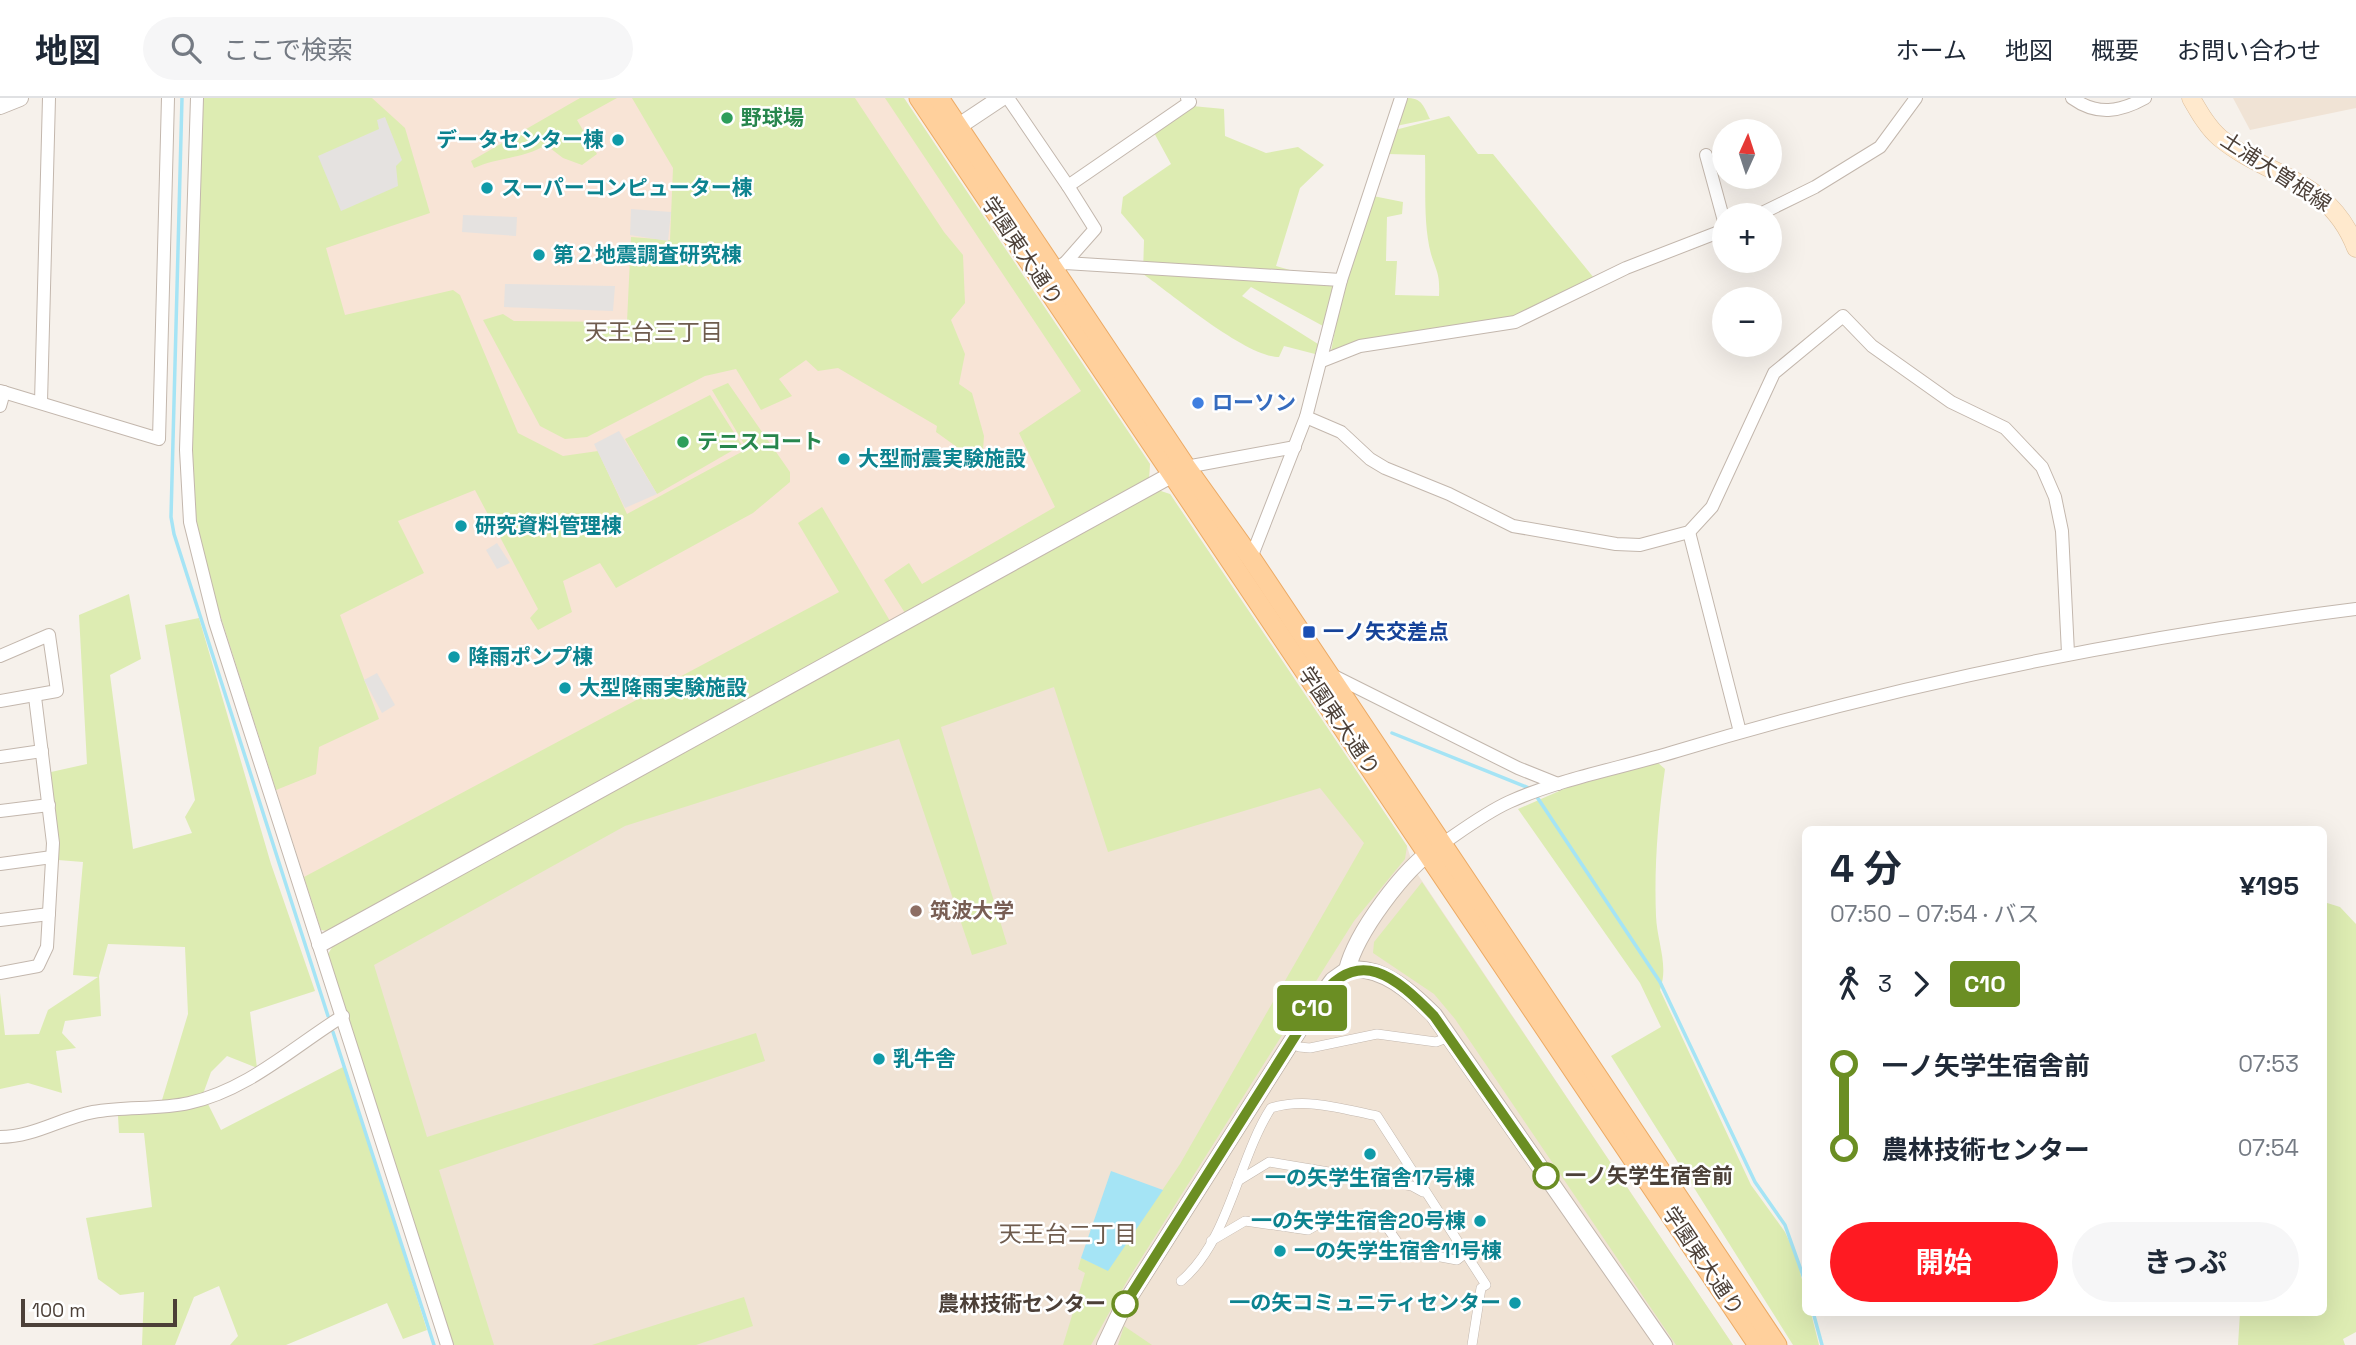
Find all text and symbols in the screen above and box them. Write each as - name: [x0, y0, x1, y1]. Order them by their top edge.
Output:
- search box: [143, 17, 633, 80]
- icon: search: [167, 29, 205, 67]
- text: 地図: [35, 30, 101, 72]
- text: ここで検索: [223, 33, 353, 67]
- text: ホーム: [1896, 35, 1967, 66]
- text: 地図: [2005, 35, 2053, 66]
- text: 概要: [2091, 35, 2139, 66]
- text: お問い合わせ: [2177, 35, 2321, 66]
- place label: 野球場: [741, 104, 804, 131]
- marker: 野球場: [719, 110, 735, 126]
- north arrow: [1712, 119, 1782, 189]
- map controls: [1712, 119, 1782, 357]
- place label: データセンター棟: [436, 126, 604, 153]
- street label: 土浦大曽根線: [2216, 126, 2336, 217]
- marker: データセンター棟: [610, 132, 626, 148]
- place label: スーパーコンピューター棟: [501, 174, 753, 201]
- marker: スーパーコンピューター棟: [479, 180, 495, 196]
- street label: 学園東大通り: [976, 191, 1069, 310]
- button: +: [1712, 203, 1782, 273]
- place label: 第２地震調査研究棟: [553, 241, 742, 268]
- marker: 第２地震調査研究棟: [531, 247, 547, 263]
- button: −: [1712, 287, 1782, 357]
- district label: 天王台三丁目: [585, 317, 723, 347]
- place label: ローソン: [1212, 389, 1296, 416]
- marker: ローソン: [1190, 395, 1206, 411]
- place label: テニスコート: [697, 428, 823, 455]
- marker: テニスコート: [675, 434, 691, 450]
- place label: 大型耐震実験施設: [858, 445, 1026, 472]
- marker: 大型耐震実験施設: [836, 451, 852, 467]
- place label: 研究資料管理棟: [475, 512, 622, 539]
- marker: 研究資料管理棟: [453, 518, 469, 534]
- place label: 一ノ矢交差点: [1323, 618, 1449, 645]
- marker: 一ノ矢交差点: [1301, 624, 1317, 640]
- place label: 降雨ポンプ棟: [468, 643, 593, 670]
- marker: 降雨ポンプ棟: [446, 649, 462, 665]
- street label: 学園東大通り: [1293, 661, 1386, 780]
- place label: 大型降雨実験施設: [579, 674, 747, 701]
- marker: 大型降雨実験施設: [557, 680, 573, 696]
- text: 4 分: [1830, 845, 1902, 893]
- text: ¥195: [2239, 869, 2299, 903]
- place label: 筑波大学: [930, 897, 1014, 924]
- text: 07:50 – 07:54 · バス: [1830, 899, 2040, 929]
- marker: 筑波大学: [908, 903, 924, 919]
- icon: walk: [1830, 965, 1868, 1003]
- icon: forward: [1902, 965, 1940, 1003]
- text: C10: [1964, 968, 2006, 999]
- text: 3: [1878, 969, 1892, 999]
- line badge: C10: [1272, 985, 1352, 1031]
- text: C10: [1291, 992, 1333, 1023]
- place label: 乳牛舎: [893, 1045, 956, 1072]
- text: 一ノ矢学生宿舎前: [1882, 1049, 2090, 1083]
- text: 07:53: [2238, 1049, 2299, 1079]
- marker: 乳牛舎: [871, 1051, 887, 1067]
- text: 農林技術センター: [1882, 1133, 2090, 1167]
- text: 07:54: [2238, 1133, 2299, 1163]
- marker: 一の矢学生宿舎17号棟: [1362, 1146, 1378, 1162]
- place label: 一ノ矢学生宿舎前: [1565, 1162, 1733, 1189]
- marker: 一ノ矢学生宿舎前: [1533, 1163, 1559, 1189]
- place label: 一の矢学生宿舎17号棟: [1265, 1164, 1475, 1191]
- street label: 学園東大通り: [1657, 1201, 1750, 1320]
- place label: 一の矢学生宿舎20号棟: [1251, 1207, 1466, 1234]
- marker: 一の矢学生宿舎20号棟: [1472, 1213, 1488, 1229]
- district label: 天王台二丁目: [999, 1219, 1137, 1249]
- button: 開始: [1830, 1222, 2058, 1302]
- button: きっぷ: [2072, 1222, 2299, 1302]
- place label: 一の矢学生宿舎11号棟: [1294, 1237, 1502, 1264]
- marker: 一の矢学生宿舎11号棟: [1272, 1243, 1288, 1259]
- place label: 一の矢コミュニティセンター: [1229, 1289, 1501, 1316]
- place label: 農林技術センター: [938, 1290, 1106, 1317]
- marker: 農林技術センター: [1112, 1291, 1138, 1317]
- marker: 一の矢コミュニティセンター: [1507, 1295, 1523, 1311]
- scale bar: [21, 1296, 177, 1328]
- text: 100 m: [32, 1298, 86, 1323]

